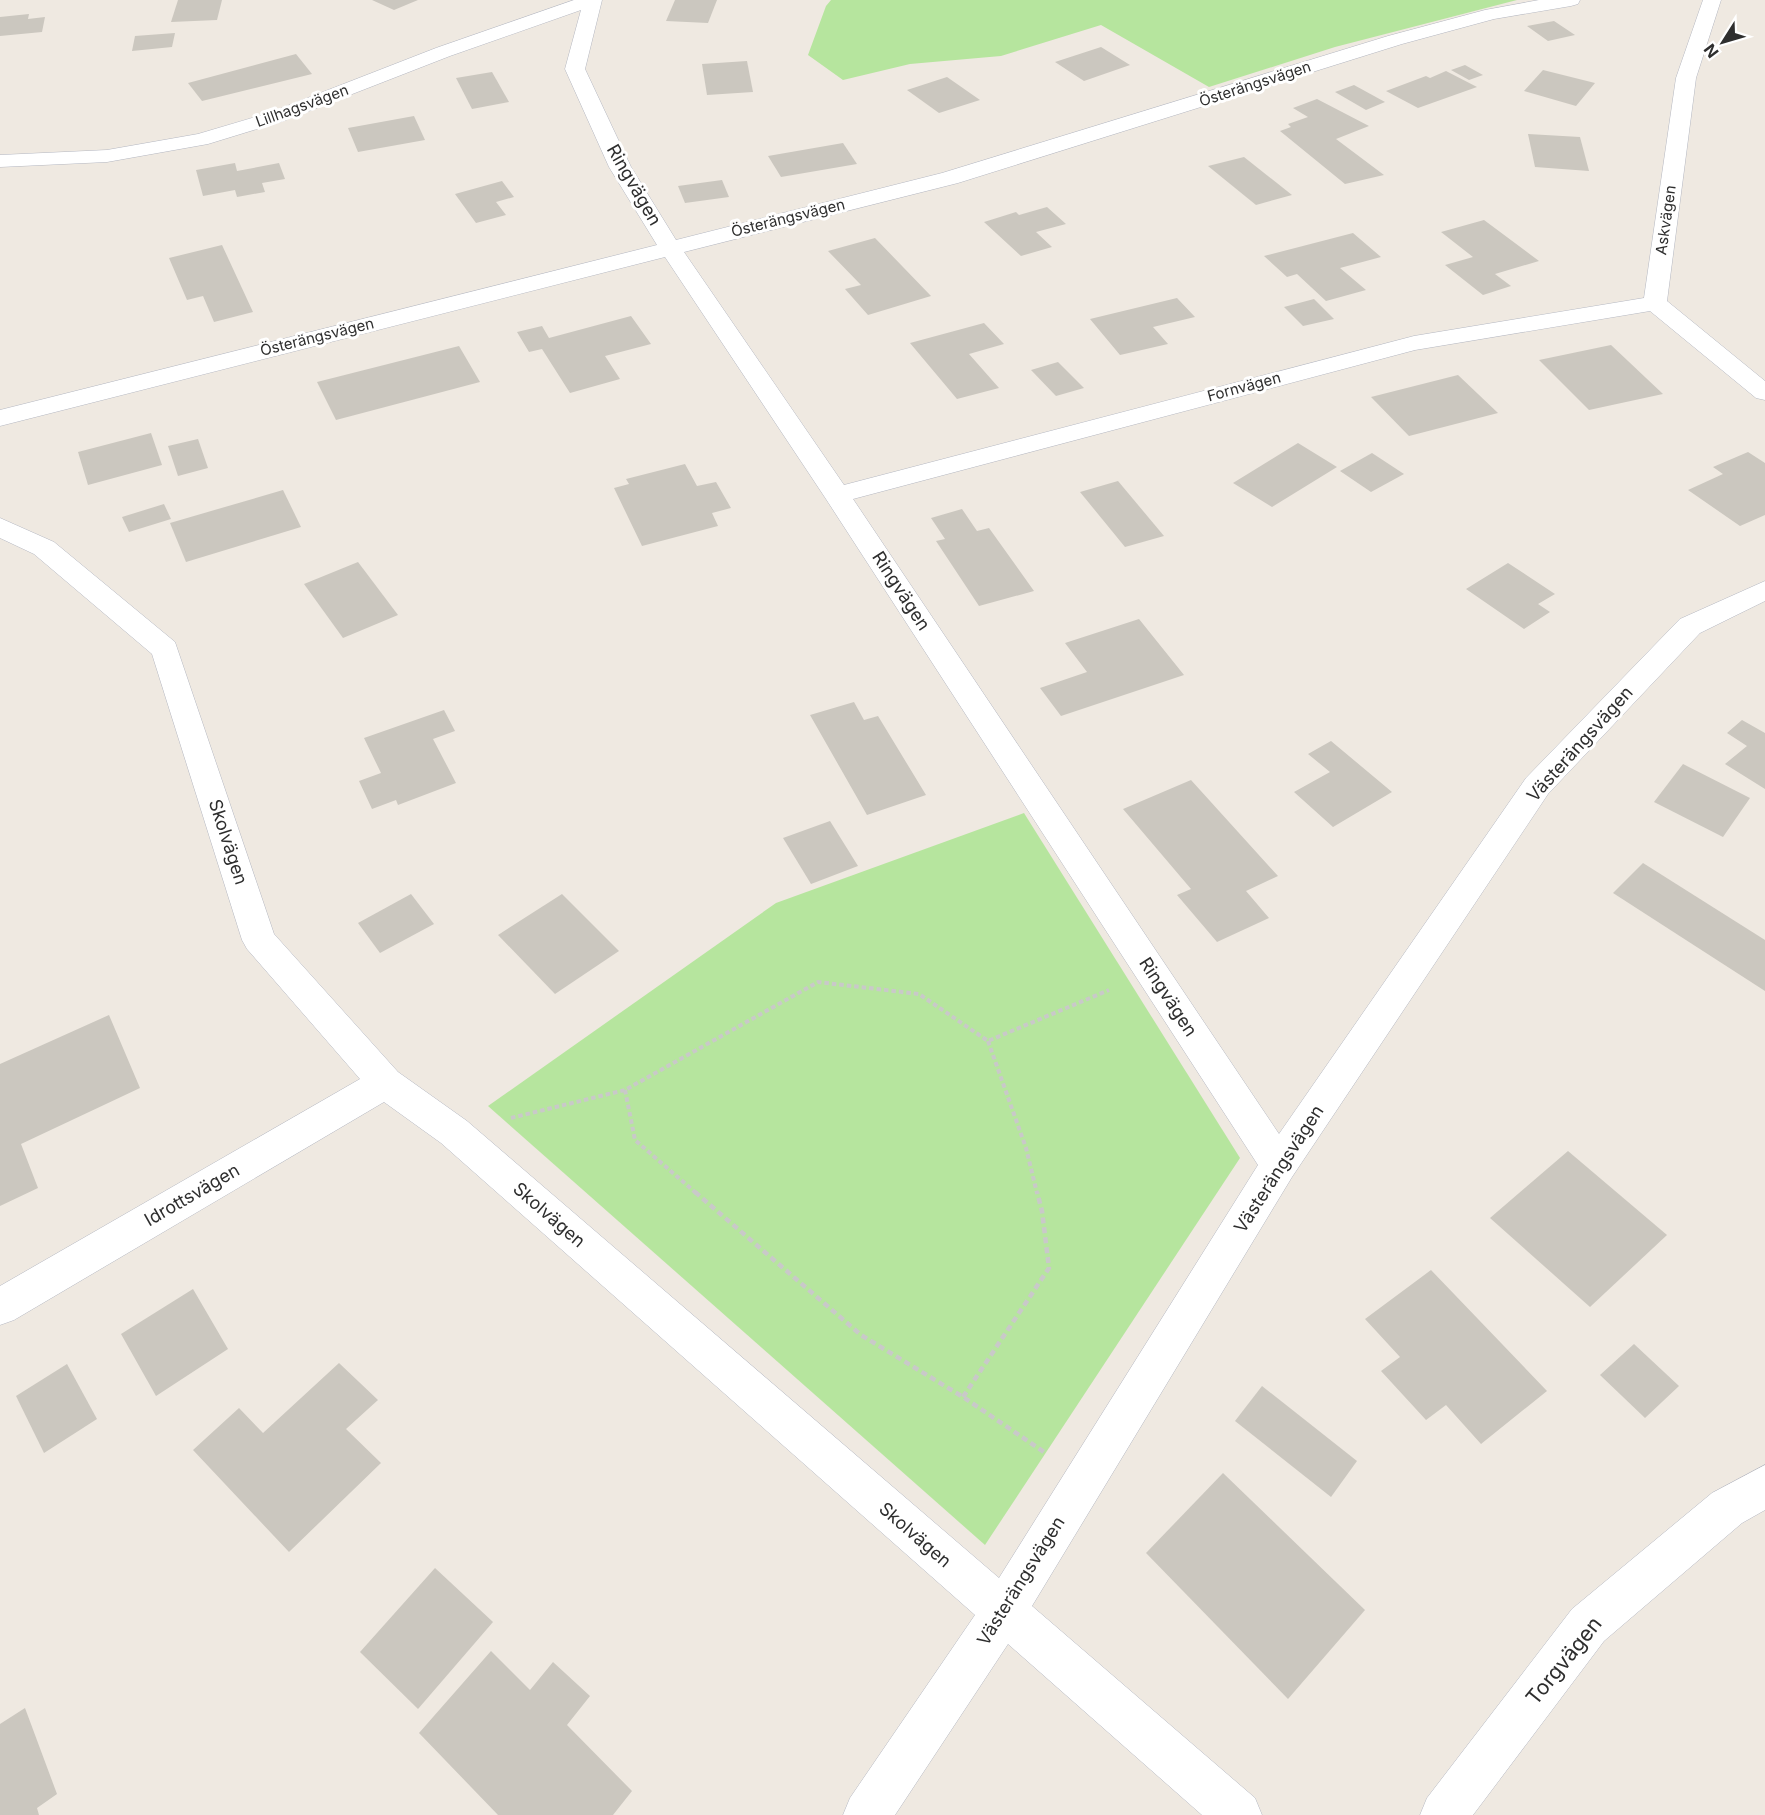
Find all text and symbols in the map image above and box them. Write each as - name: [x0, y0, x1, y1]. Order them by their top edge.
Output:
- north arrow: [1693, 12, 1753, 72]
- text: N: [1699, 40, 1723, 62]
- street label: Österängsvägen: [1196, 56, 1313, 111]
- street label: Lillhagsvägen: [253, 80, 351, 131]
- street label: Ringvägen: [603, 141, 666, 229]
- street label: Askvägen: [1651, 184, 1680, 256]
- street label: Österängsvägen: [729, 194, 847, 241]
- street label: Österängsvägen: [258, 313, 376, 360]
- street label: Fornvägen: [1205, 368, 1283, 405]
- street label: Ringvägen: [868, 547, 935, 634]
- street label: Västerängsvägen: [1522, 682, 1637, 806]
- street label: Skolvägen: [205, 796, 252, 887]
- street label: Ringvägen: [1135, 953, 1202, 1040]
- street label: Västerängsvägen: [1230, 1101, 1328, 1236]
- street label: Idrottsvägen: [141, 1159, 243, 1230]
- street label: Skolvägen: [509, 1178, 590, 1252]
- street label: Skolvägen: [875, 1498, 956, 1572]
- street label: Västerängsvägen: [972, 1512, 1069, 1649]
- street label: Torgvägen: [1521, 1612, 1607, 1710]

